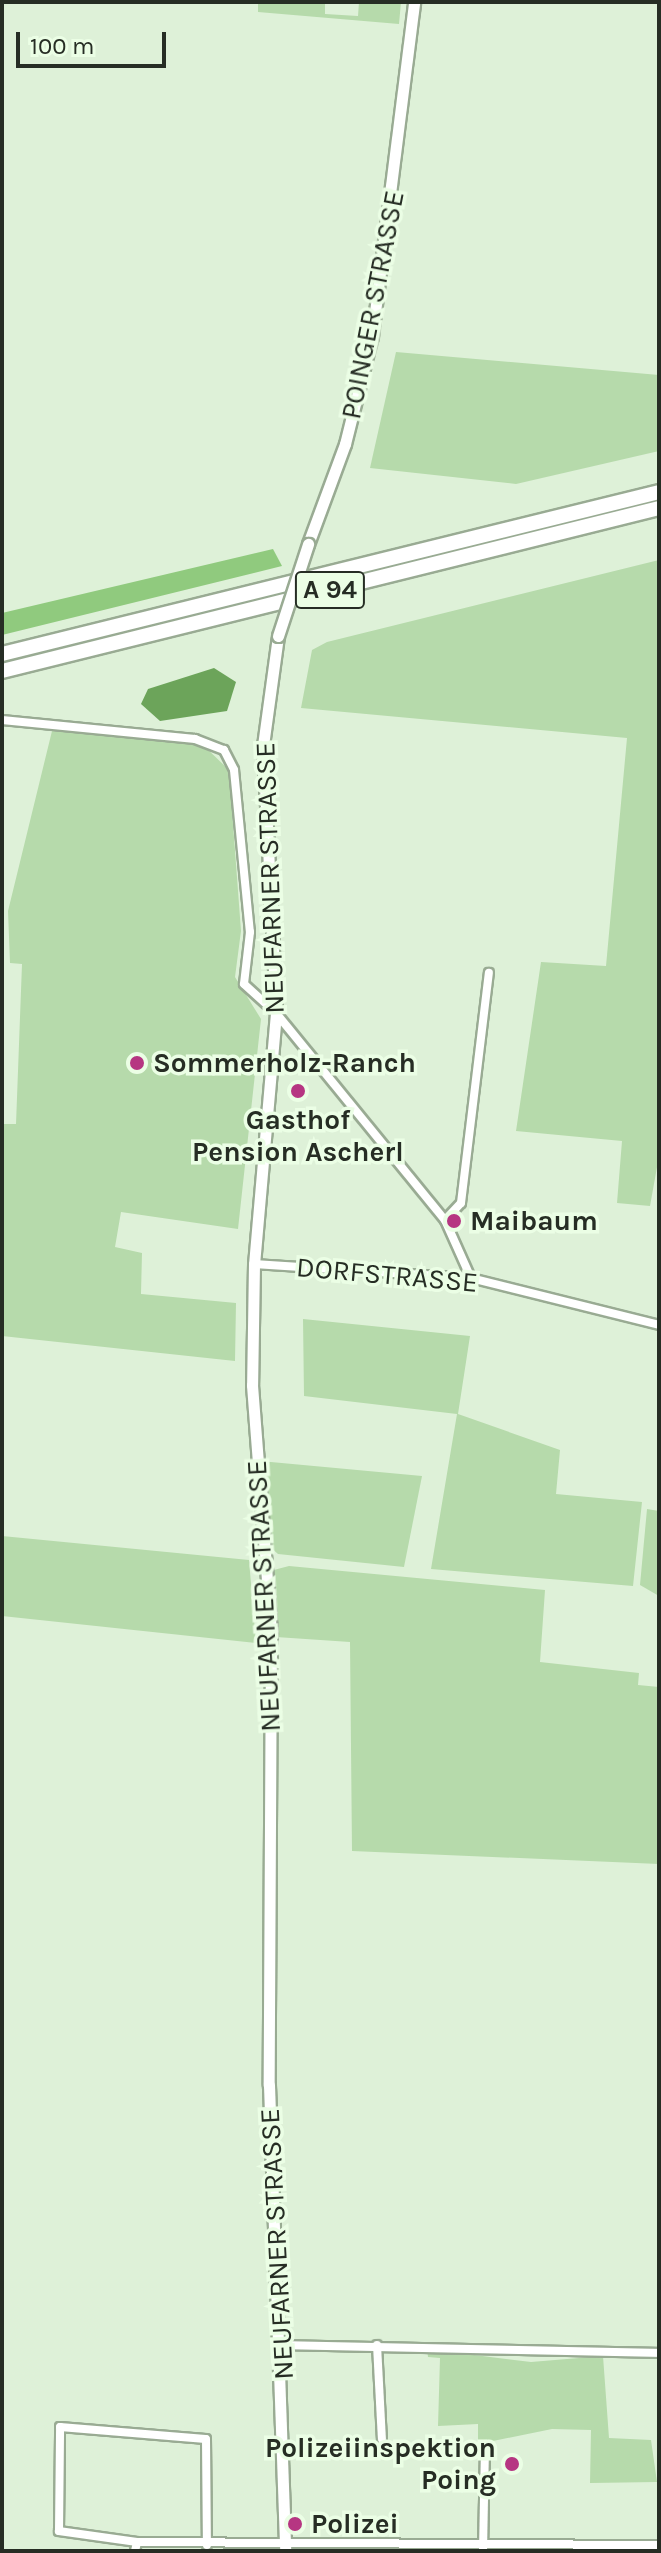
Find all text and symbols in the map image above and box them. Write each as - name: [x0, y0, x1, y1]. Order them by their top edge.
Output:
- scale bar: [20, 16, 170, 66]
- text: 100 m: [30, 32, 95, 60]
- street label: POINGER STRASSE: [334, 188, 412, 422]
- road number: A 94: [294, 568, 366, 612]
- street label: NEUFARNER STRASSE: [248, 742, 292, 1014]
- place label: Sommerholz-Ranch: [153, 1046, 416, 1080]
- marker: Sommerholz-Ranch: [128, 1054, 146, 1072]
- marker: Gasthof Pension Ascherl: [289, 1082, 307, 1100]
- place label: Gasthof Pension Ascherl: [192, 1103, 404, 1169]
- place label: Maibaum: [470, 1204, 598, 1238]
- marker: Maibaum: [445, 1212, 463, 1230]
- street label: DORFSTRASSE: [295, 1250, 479, 1300]
- street label: NEUFARNER STRASSE: [240, 1459, 288, 1733]
- street label: NEUFARNER STRASSE: [253, 2107, 301, 2381]
- place label: Polizeiinspektion Poing: [265, 2431, 496, 2497]
- marker: Polizeiinspektion Poing: [503, 2455, 521, 2473]
- place label: Polizei: [311, 2507, 399, 2541]
- marker: Polizei: [286, 2515, 304, 2533]

